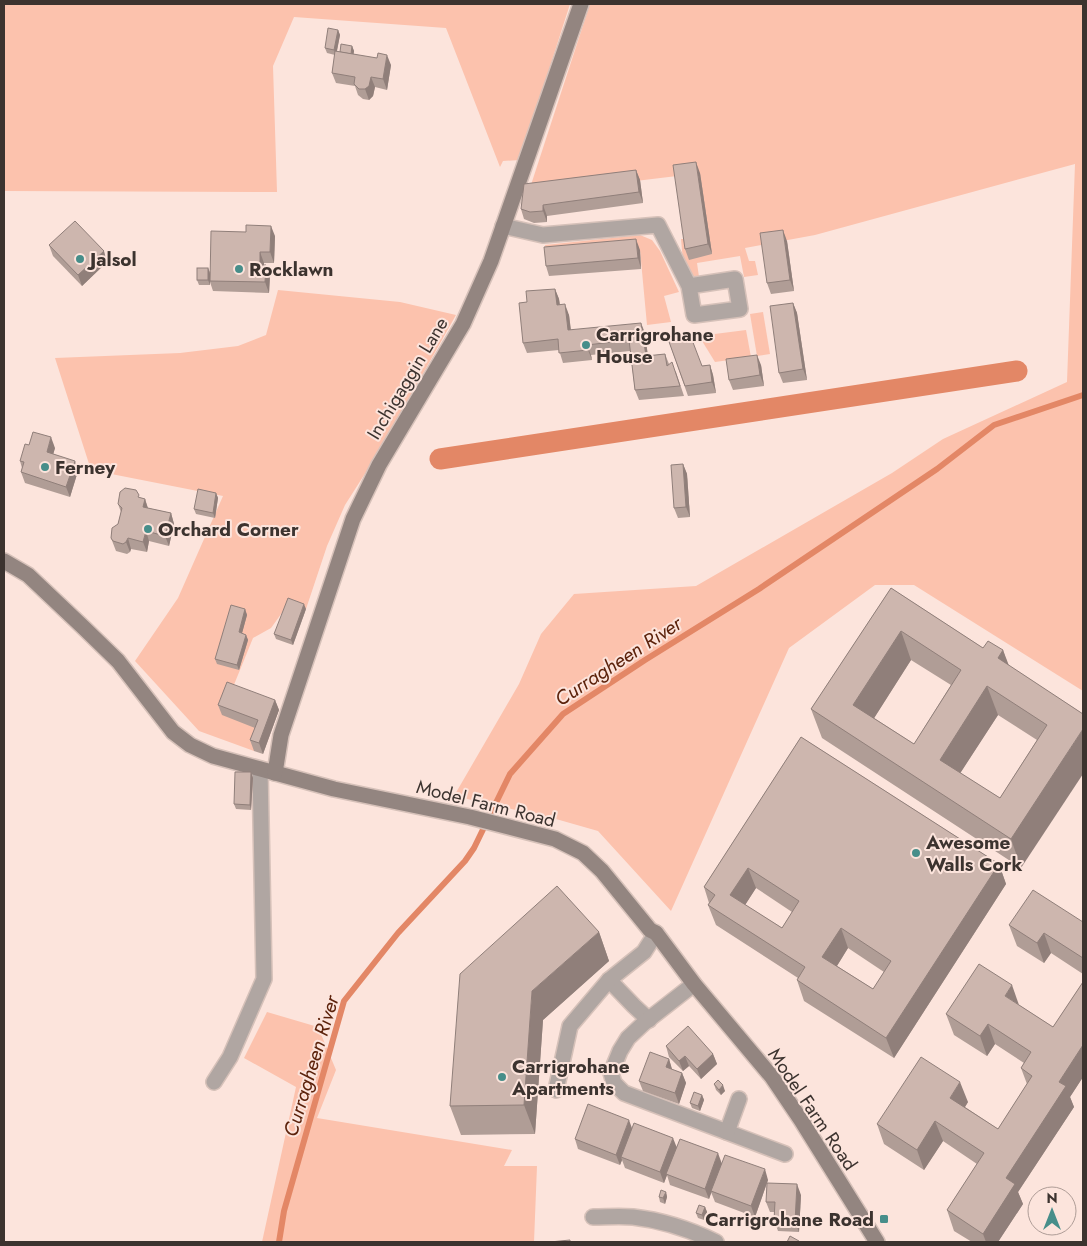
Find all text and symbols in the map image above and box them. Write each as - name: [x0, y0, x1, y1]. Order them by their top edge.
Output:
- place label: Jalsol: [86, 246, 137, 273]
- marker: Jalsol: [74, 253, 86, 265]
- place label: Rocklawn: [249, 256, 334, 283]
- marker: Rocklawn: [233, 263, 245, 275]
- street label: Inchigaggin Lane: [360, 312, 455, 444]
- place label: Carrigrohane House: [596, 321, 714, 370]
- marker: Carrigrohane House: [580, 339, 592, 351]
- place label: Ferney: [55, 454, 116, 481]
- marker: Ferney: [39, 461, 51, 473]
- place label: Orchard Corner: [158, 516, 299, 543]
- marker: Orchard Corner: [142, 523, 154, 535]
- water label: Curragheen River: [549, 609, 689, 713]
- street label: Model Farm Road: [413, 773, 558, 834]
- place label: Awesome Walls Cork: [925, 829, 1023, 878]
- marker: Awesome Walls Cork: [910, 847, 922, 859]
- water label: Curragheen River: [276, 991, 347, 1140]
- street label: Model Farm Road: [762, 1043, 864, 1176]
- place label: Carrigrohane Apartments: [511, 1053, 630, 1102]
- marker: Carrigrohane Apartments: [496, 1071, 508, 1083]
- north arrow: [1027, 1186, 1077, 1236]
- text: N: [1046, 1188, 1058, 1208]
- place label: Carrigrohane Road: [705, 1206, 874, 1233]
- marker: Carrigrohane Road: [878, 1213, 890, 1225]

